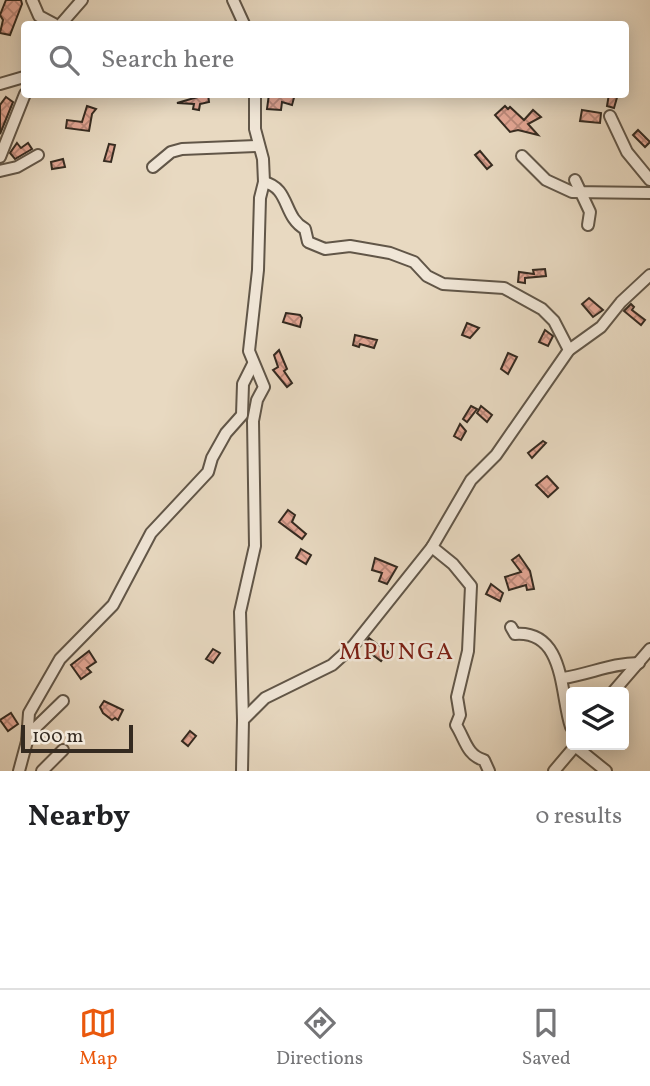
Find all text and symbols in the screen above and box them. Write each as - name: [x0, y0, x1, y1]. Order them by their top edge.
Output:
- search box: [21, 21, 629, 98]
- icon: search: [45, 41, 83, 79]
- text: Search here: [101, 42, 234, 78]
- district label: MPUNGA: [339, 636, 455, 670]
- map controls: [566, 687, 629, 750]
- button: layers: [566, 687, 629, 750]
- scale bar: [21, 722, 133, 754]
- text: 100 m: [32, 724, 83, 750]
- text: Nearby: [28, 796, 130, 838]
- text: 0 results: [535, 801, 622, 833]
- tab: Map: [79, 1004, 117, 1072]
- tab: Directions: [276, 1004, 363, 1072]
- tab: Saved: [522, 1004, 571, 1072]

